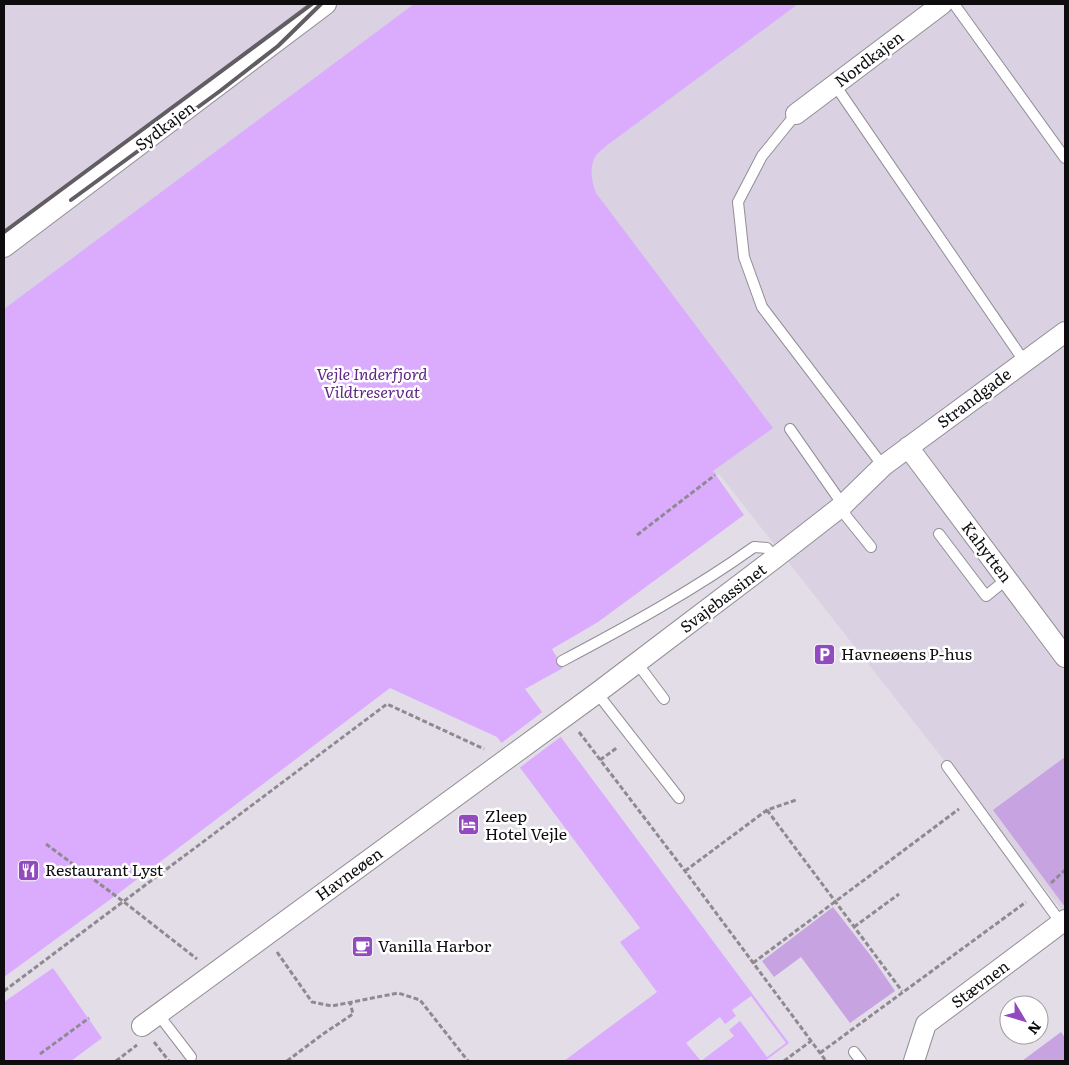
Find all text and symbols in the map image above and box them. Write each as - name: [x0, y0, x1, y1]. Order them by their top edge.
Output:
- street label: Nordkajen: [829, 24, 908, 92]
- street label: Sydkajen: [129, 94, 200, 156]
- park label: Vejle Inderfjord Vildtreservat: [317, 361, 428, 403]
- street label: Strandgade: [931, 361, 1015, 433]
- street label: Kahytten: [957, 516, 1019, 587]
- street label: Svajebassinet: [674, 556, 771, 638]
- place label: Havneøens P-hus: [841, 641, 972, 665]
- parking icon: Havneøens P-hus: [813, 642, 837, 666]
- place label: Zleep Hotel Vejle: [485, 803, 567, 845]
- hotel icon: Zleep Hotel Vejle: [457, 813, 481, 837]
- street label: Havneøen: [310, 840, 387, 906]
- place label: Restaurant Lyst: [45, 857, 164, 881]
- restaurant icon: Restaurant Lyst: [17, 858, 41, 882]
- place label: Vanilla Harbor: [378, 933, 492, 957]
- cafe icon: Vanilla Harbor: [350, 934, 374, 958]
- street label: Stævnen: [945, 953, 1014, 1013]
- north arrow: [999, 995, 1049, 1045]
- text: N: [1023, 1018, 1047, 1040]

